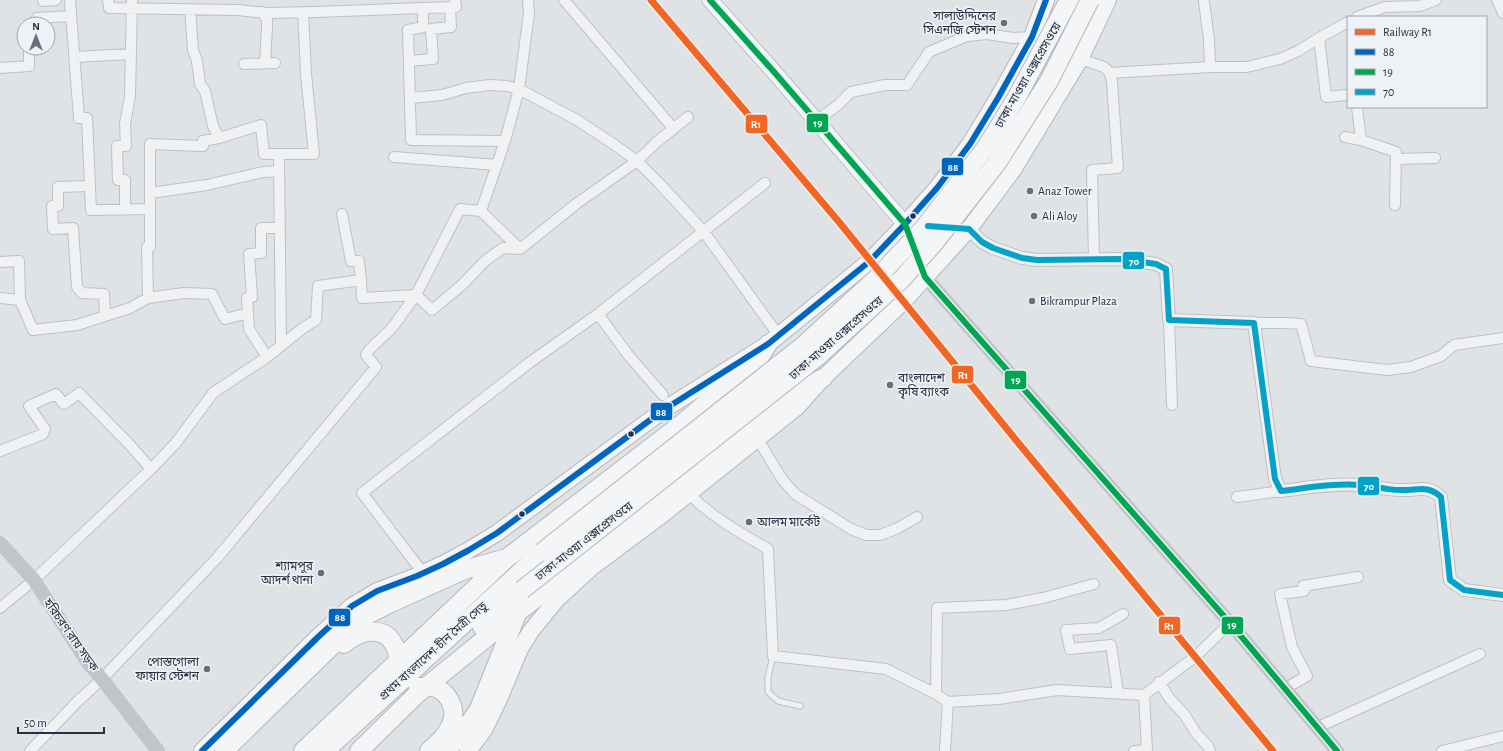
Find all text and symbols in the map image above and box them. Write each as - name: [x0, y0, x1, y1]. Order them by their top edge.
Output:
- place label: সালাউদ্দিনের সিএনজি স্টেশন: [922, 8, 997, 36]
- north arrow: [16, 16, 56, 56]
- legend: [1347, 16, 1487, 108]
- marker: সালাউদ্দিনের সিএনজি স্টেশন: [999, 18, 1009, 28]
- street label: ঢাকা-মাওয়া এক্সপ্রেসওয়ে: [992, 20, 1063, 131]
- text: N: [32, 21, 40, 32]
- text: Railway R1: [1383, 26, 1432, 39]
- text: 88: [1383, 46, 1395, 58]
- text: 19: [1383, 66, 1393, 78]
- text: 70: [1383, 86, 1394, 98]
- line badge: 19: [806, 113, 829, 133]
- line badge: R1: [745, 114, 768, 134]
- text: 19: [813, 118, 823, 129]
- text: R1: [751, 119, 761, 130]
- line badge: 88: [941, 157, 964, 176]
- text: 88: [948, 162, 958, 173]
- place label: Anaz Tower: [1038, 185, 1092, 197]
- marker: Anaz Tower: [1025, 186, 1035, 196]
- place label: Ali Aloy: [1042, 210, 1078, 223]
- unlabelled marker: [908, 211, 918, 221]
- marker: Ali Aloy: [1029, 211, 1039, 221]
- line badge: 70: [1122, 251, 1145, 270]
- text: 70: [1129, 256, 1140, 267]
- street label: ঢাকা-মাওয়া এক্সপ্রেসওয়ে: [786, 294, 885, 382]
- place label: Bikrampur Plaza: [1040, 295, 1117, 307]
- marker: Bikrampur Plaza: [1027, 296, 1037, 306]
- line badge: R1: [951, 365, 974, 384]
- text: R1: [958, 370, 968, 381]
- line badge: 19: [1004, 370, 1027, 390]
- place label: বাংলাদেশ কৃষি ব্যাংক: [897, 372, 949, 400]
- text: 19: [1011, 375, 1021, 386]
- marker: বাংলাদেশ কৃষি ব্যাংক: [885, 380, 895, 390]
- line badge: 88: [650, 402, 673, 421]
- text: 88: [656, 407, 666, 418]
- unlabelled marker: [626, 429, 636, 439]
- line badge: 70: [1357, 476, 1380, 496]
- text: 70: [1364, 481, 1375, 492]
- street label: ঢাকা-মাওয়া এক্সপ্রেসওয়ে: [532, 499, 635, 583]
- unlabelled marker: [517, 509, 527, 519]
- place label: আলম মার্কেট: [756, 514, 821, 528]
- marker: আলম মার্কেট: [744, 517, 754, 527]
- place label: শ্যামপুর আদর্শ থানা: [260, 560, 314, 586]
- marker: শ্যামপুর আদর্শ থানা: [316, 568, 326, 578]
- street label: হরিচরণ রায় সড়ক: [40, 595, 102, 674]
- street label: প্রথম বাংলাদেশ-চীন মৈত্রী সেতু: [375, 598, 491, 704]
- line badge: 88: [328, 608, 351, 627]
- text: 88: [335, 612, 345, 623]
- line badge: R1: [1158, 616, 1181, 635]
- line badge: 19: [1221, 616, 1244, 635]
- text: 19: [1227, 620, 1237, 631]
- text: R1: [1164, 621, 1174, 632]
- place label: পোস্তগোলা ফায়ার স্টেশন: [134, 656, 200, 682]
- marker: পোস্তগোলা ফায়ার স্টেশন: [202, 664, 212, 674]
- scale bar: [18, 709, 104, 735]
- text: 50 m: [24, 717, 47, 729]

